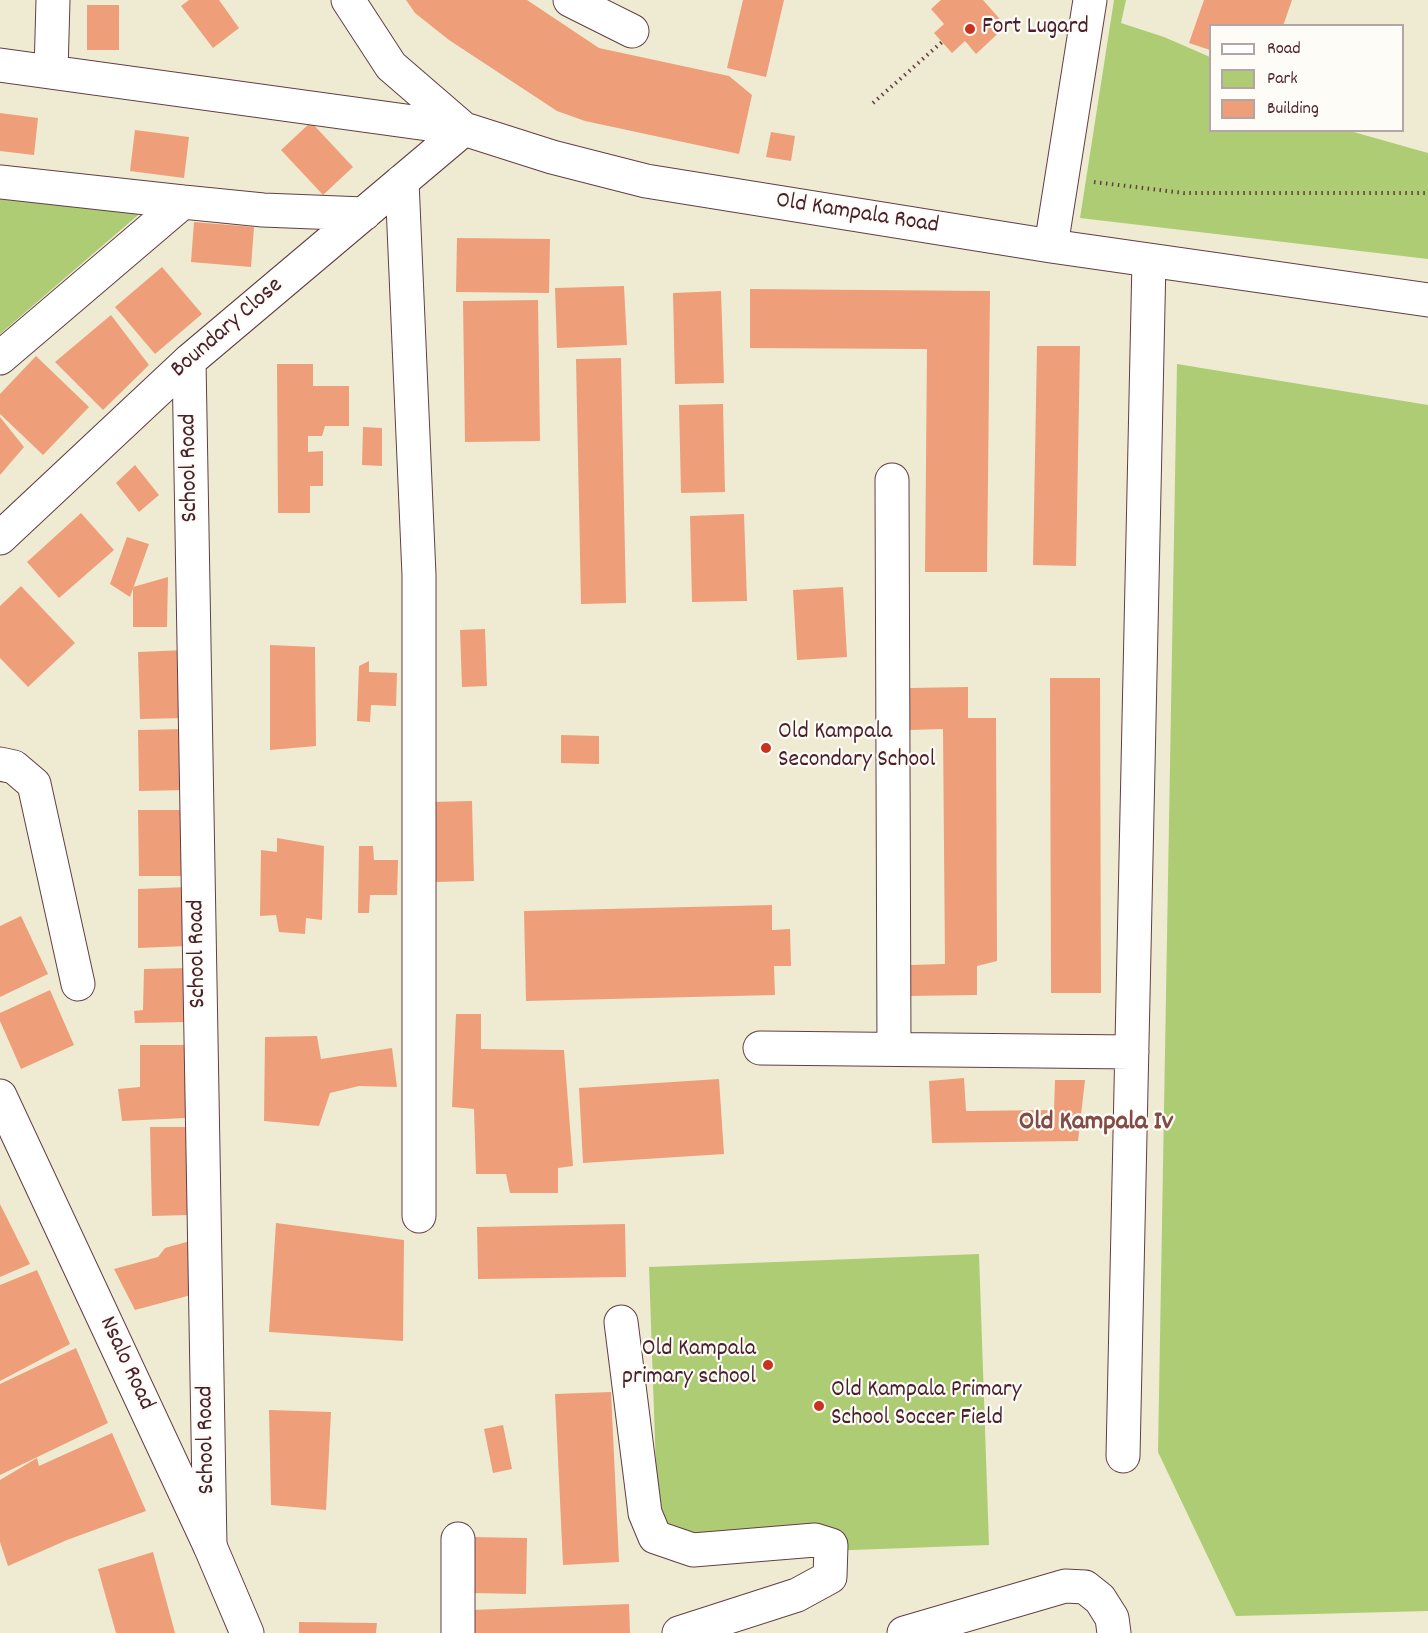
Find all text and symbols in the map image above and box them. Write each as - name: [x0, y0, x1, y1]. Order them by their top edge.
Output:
- place label: Fort Lugard: [982, 15, 1089, 43]
- marker: Fort Lugard: [963, 22, 977, 36]
- legend: [1209, 24, 1404, 132]
- text: Road: [1267, 37, 1301, 62]
- text: Park: [1267, 67, 1298, 92]
- text: Building: [1267, 97, 1319, 122]
- street label: Old Kampala Road: [773, 188, 941, 242]
- street label: Boundary Close: [166, 273, 290, 385]
- street label: School Road: [176, 413, 206, 523]
- place label: Old Kampala Secondary School: [778, 720, 935, 776]
- marker: Old Kampala Secondary School: [759, 741, 773, 755]
- street label: School Road: [184, 899, 214, 1009]
- district label: Old Kampala Iv: [1019, 1108, 1173, 1140]
- street label: Nsalo Road: [91, 1313, 159, 1415]
- place label: Old Kampala primary school: [622, 1337, 756, 1393]
- marker: Old Kampala primary school: [761, 1358, 775, 1372]
- place label: Old Kampala Primary School Soccer Field: [831, 1378, 1021, 1434]
- street label: School Road: [193, 1385, 223, 1495]
- marker: Old Kampala Primary School Soccer Field: [812, 1399, 826, 1413]

